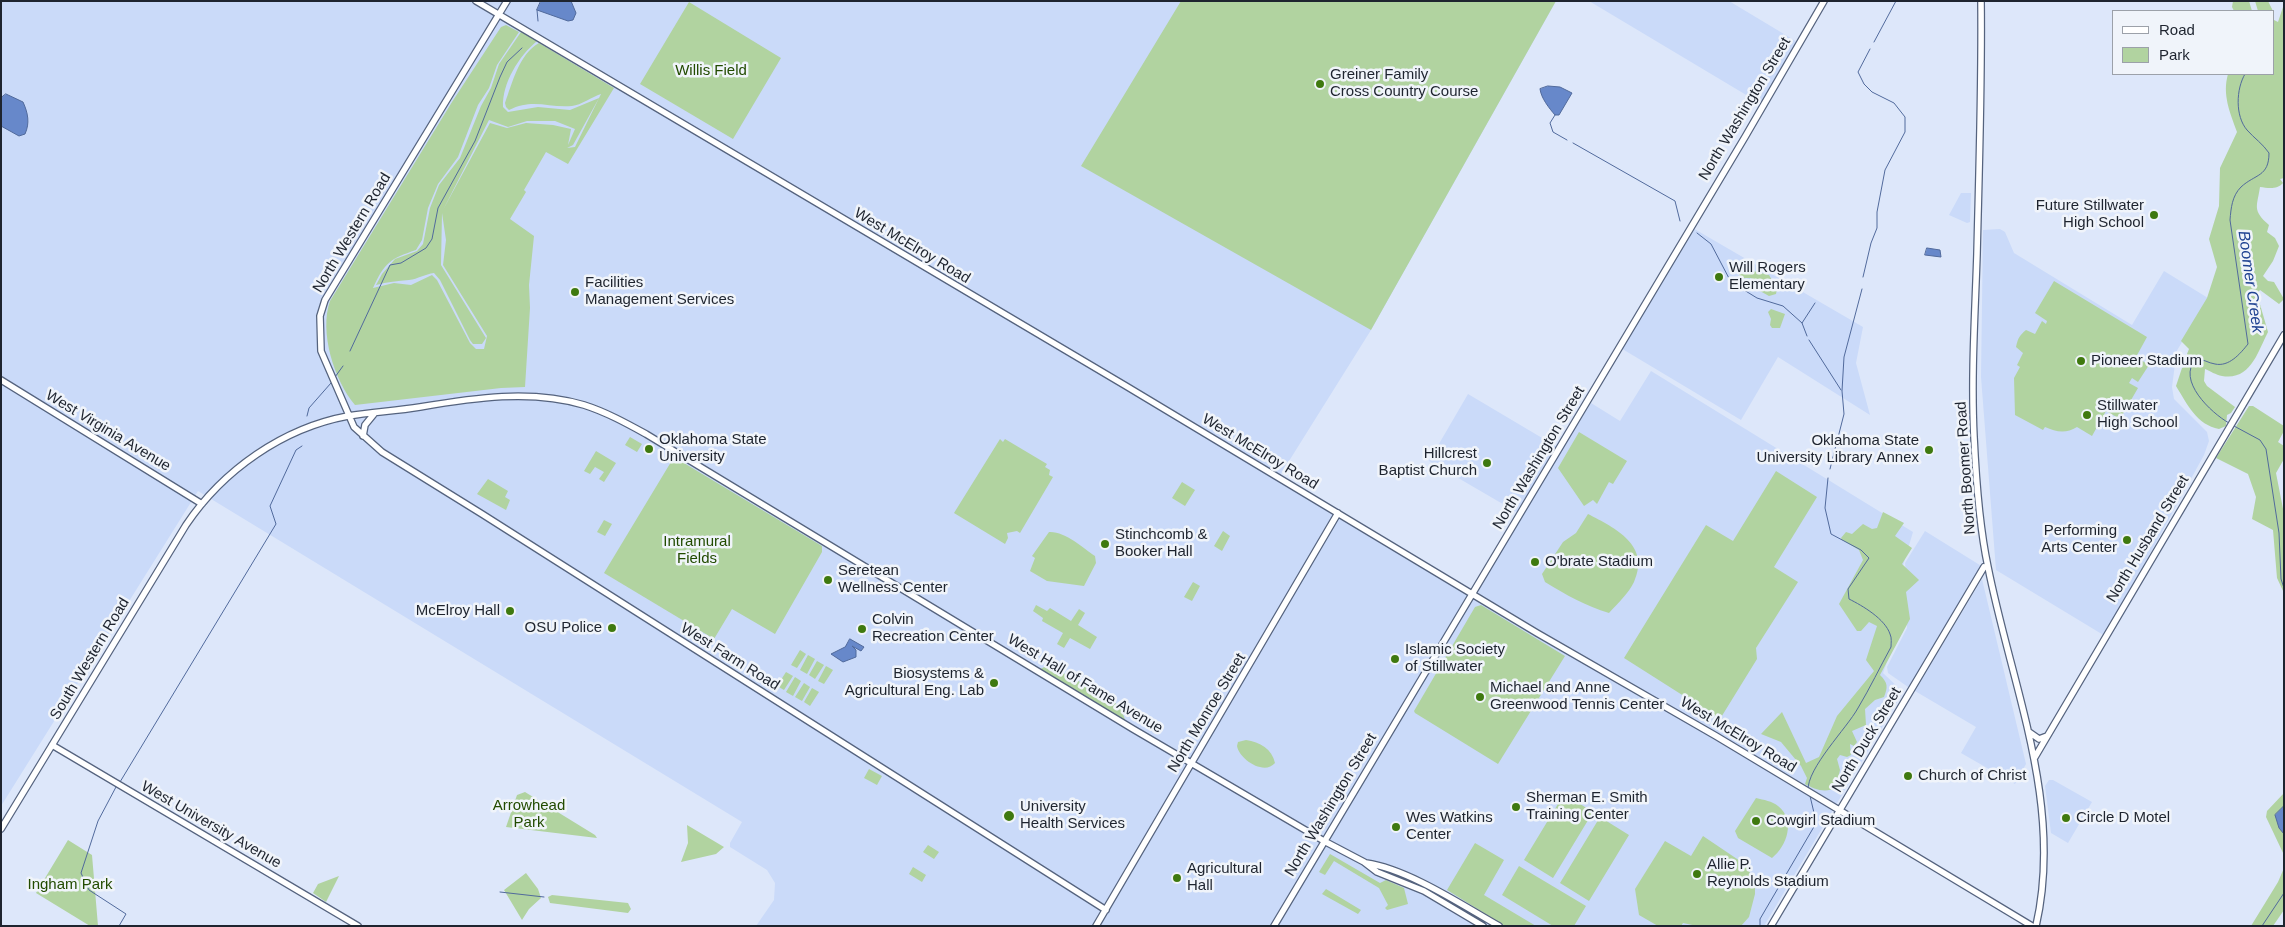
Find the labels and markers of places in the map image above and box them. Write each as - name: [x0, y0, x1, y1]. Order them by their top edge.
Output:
- place label: Greiner Family Cross Country Course: [1330, 66, 1478, 101]
- marker: Greiner Family Cross Country Course: [1314, 78, 1326, 90]
- place label: Future Stillwater High School: [2036, 197, 2144, 232]
- marker: Future Stillwater High School: [2148, 209, 2160, 221]
- place label: Will Rogers Elementary: [1729, 259, 1806, 294]
- marker: Will Rogers Elementary: [1713, 271, 1725, 283]
- place label: Facilities Management Services: [585, 274, 734, 309]
- marker: Facilities Management Services: [569, 286, 581, 298]
- place label: Pioneer Stadium: [2091, 352, 2202, 370]
- marker: Pioneer Stadium: [2075, 355, 2087, 367]
- place label: Stillwater High School: [2097, 397, 2178, 432]
- marker: Stillwater High School: [2081, 409, 2093, 421]
- place label: Oklahoma State University: [659, 431, 767, 466]
- place label: Oklahoma State University Library Annex: [1756, 432, 1919, 467]
- marker: Oklahoma State University: [643, 443, 655, 455]
- marker: Oklahoma State University Library Annex: [1923, 444, 1935, 456]
- place label: Hillcrest Baptist Church: [1379, 445, 1477, 480]
- marker: Hillcrest Baptist Church: [1481, 457, 1493, 469]
- place label: Performing Arts Center: [2041, 522, 2117, 557]
- place label: Stinchcomb & Booker Hall: [1115, 526, 1208, 561]
- marker: Performing Arts Center: [2121, 534, 2133, 546]
- marker: Stinchcomb & Booker Hall: [1099, 538, 1111, 550]
- place label: O'brate Stadium: [1545, 553, 1653, 571]
- marker: O'brate Stadium: [1529, 556, 1541, 568]
- place label: Seretean Wellness Center: [838, 562, 948, 597]
- marker: Seretean Wellness Center: [822, 574, 834, 586]
- place label: McElroy Hall: [416, 602, 500, 620]
- marker: McElroy Hall: [504, 605, 516, 617]
- place label: Colvin Recreation Center: [872, 611, 994, 646]
- place label: OSU Police: [524, 619, 602, 637]
- marker: OSU Police: [606, 622, 618, 634]
- marker: Colvin Recreation Center: [856, 623, 868, 635]
- place label: Islamic Society of Stillwater: [1405, 641, 1505, 676]
- marker: Islamic Society of Stillwater: [1389, 653, 1401, 665]
- place label: Biosystems & Agricultural Eng. Lab: [845, 665, 984, 700]
- marker: Biosystems & Agricultural Eng. Lab: [988, 677, 1000, 689]
- place label: Michael and Anne Greenwood Tennis Center: [1490, 679, 1664, 714]
- marker: Michael and Anne Greenwood Tennis Center: [1474, 691, 1486, 703]
- place label: Church of Christ: [1918, 767, 2026, 785]
- marker: Church of Christ: [1902, 770, 1914, 782]
- place label: Sherman E. Smith Training Center: [1526, 789, 1648, 824]
- place label: University Health Services: [1020, 798, 1125, 833]
- marker: Sherman E. Smith Training Center: [1510, 801, 1522, 813]
- marker: University Health Services: [1002, 809, 1016, 823]
- place label: Wes Watkins Center: [1406, 809, 1493, 844]
- place label: Circle D Motel: [2076, 809, 2170, 827]
- place label: Cowgirl Stadium: [1766, 812, 1875, 830]
- marker: Circle D Motel: [2060, 812, 2072, 824]
- marker: Cowgirl Stadium: [1750, 815, 1762, 827]
- marker: Wes Watkins Center: [1390, 821, 1402, 833]
- place label: Allie P. Reynolds Stadium: [1707, 856, 1829, 891]
- place label: Agricultural Hall: [1187, 860, 1262, 895]
- marker: Allie P. Reynolds Stadium: [1691, 868, 1703, 880]
- marker: Agricultural Hall: [1171, 872, 1183, 884]

